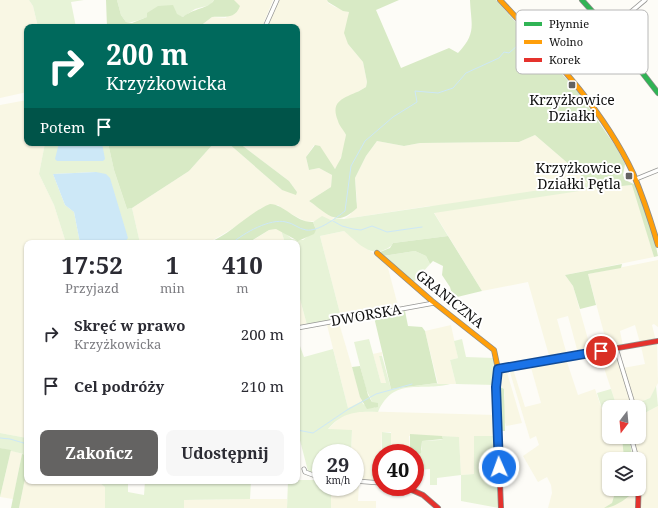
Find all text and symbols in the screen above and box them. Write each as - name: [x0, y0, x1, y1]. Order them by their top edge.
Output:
- legend: [516, 10, 648, 74]
- text: Płynnie: [549, 16, 589, 31]
- text: Wolno: [549, 34, 583, 49]
- text: 200 m: [106, 35, 188, 73]
- icon: right: [40, 40, 92, 92]
- text: Korek: [549, 52, 581, 67]
- text: Krzyżkowicka: [106, 71, 227, 95]
- marker: Krzyżkowice Działki: [567, 80, 577, 90]
- place label: Krzyżkowice Działki: [529, 90, 615, 125]
- icon: arrive: [93, 116, 115, 138]
- text: Potem: [40, 117, 85, 137]
- place label: Krzyżkowice Działki Pętla: [535, 158, 621, 193]
- marker: Krzyżkowice Działki Pętla: [624, 171, 634, 181]
- text: 17:52: [61, 248, 123, 281]
- text: 1: [166, 248, 179, 281]
- text: 410: [222, 248, 263, 281]
- street label: GRANICZNA: [412, 265, 488, 332]
- text: Przyjazd: [65, 279, 119, 297]
- text: min: [160, 279, 185, 297]
- text: m: [236, 279, 249, 297]
- street label: DWORSKA: [329, 299, 403, 330]
- text: Skręć w prawo: [74, 315, 185, 335]
- icon: right: [40, 323, 62, 345]
- text: 200 m: [241, 324, 284, 344]
- pin: [584, 334, 618, 368]
- text: Krzyżkowicka: [74, 335, 161, 353]
- icon: arrive: [590, 340, 612, 362]
- icon: arrive: [40, 375, 62, 397]
- text: Cel podróży: [74, 376, 164, 396]
- text: 210 m: [241, 376, 284, 396]
- north arrow: [602, 400, 646, 444]
- map controls: [602, 400, 646, 496]
- button: Zakończ: [40, 430, 158, 476]
- button: Udostępnij: [166, 430, 284, 476]
- speed limit sign: 40: [372, 444, 424, 496]
- position arrow: [478, 446, 520, 488]
- text: 29: [327, 451, 349, 478]
- button: layers: [602, 452, 646, 496]
- text: km/h: [326, 473, 350, 487]

